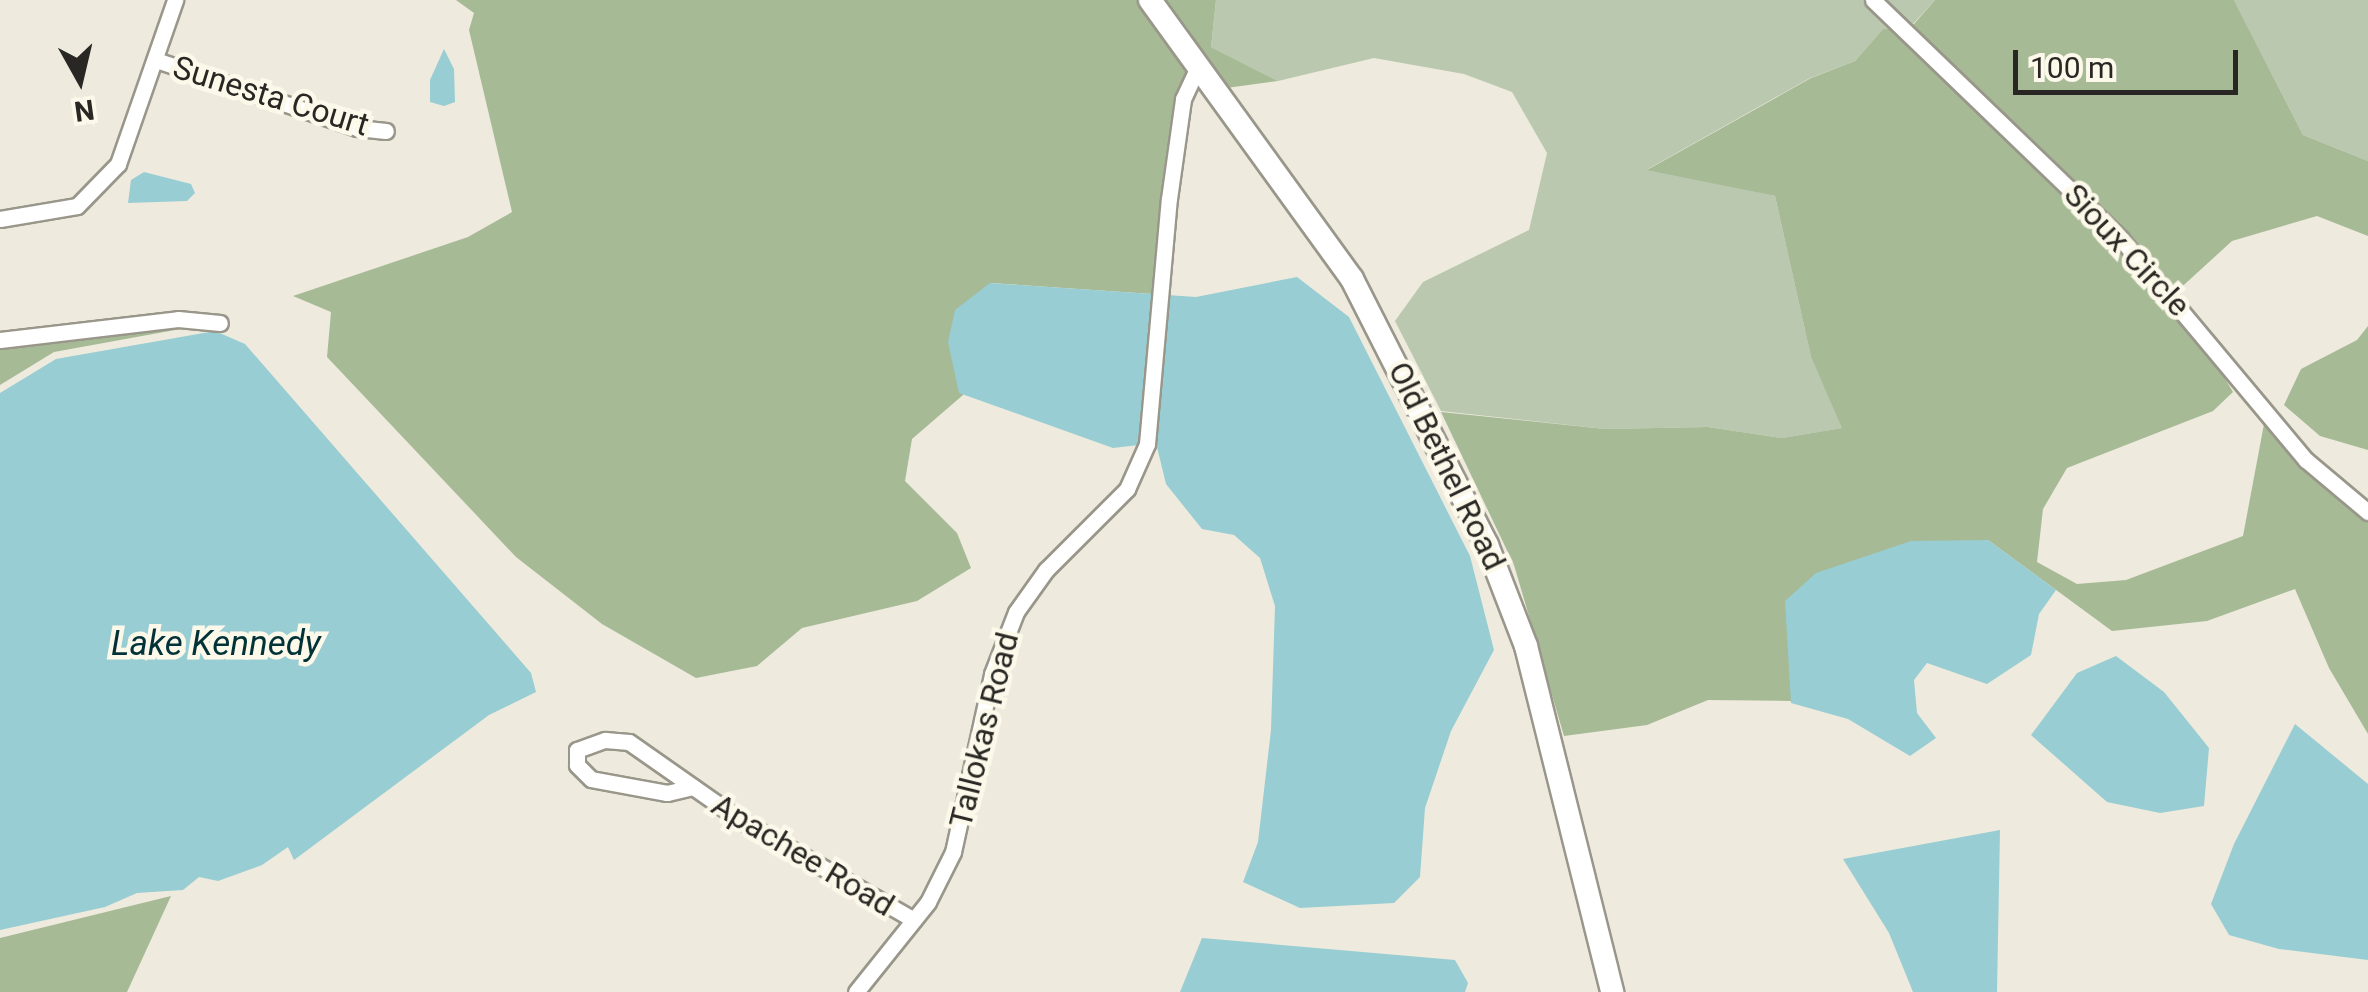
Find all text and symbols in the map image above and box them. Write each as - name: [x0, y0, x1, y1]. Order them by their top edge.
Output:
- north arrow: [30, 30, 130, 130]
- scale bar: [2018, 30, 2243, 92]
- street label: Sunesta Court: [169, 48, 373, 144]
- text: 100 m: [2030, 50, 2114, 85]
- text: N: [72, 92, 96, 128]
- street label: Sioux Circle: [2056, 176, 2198, 324]
- street label: Old Bethel Road: [1380, 356, 1514, 576]
- water label: Lake Kennedy: [111, 623, 321, 665]
- street label: Tallokas Road: [941, 628, 1027, 832]
- street label: Apachee Road: [705, 786, 901, 924]

